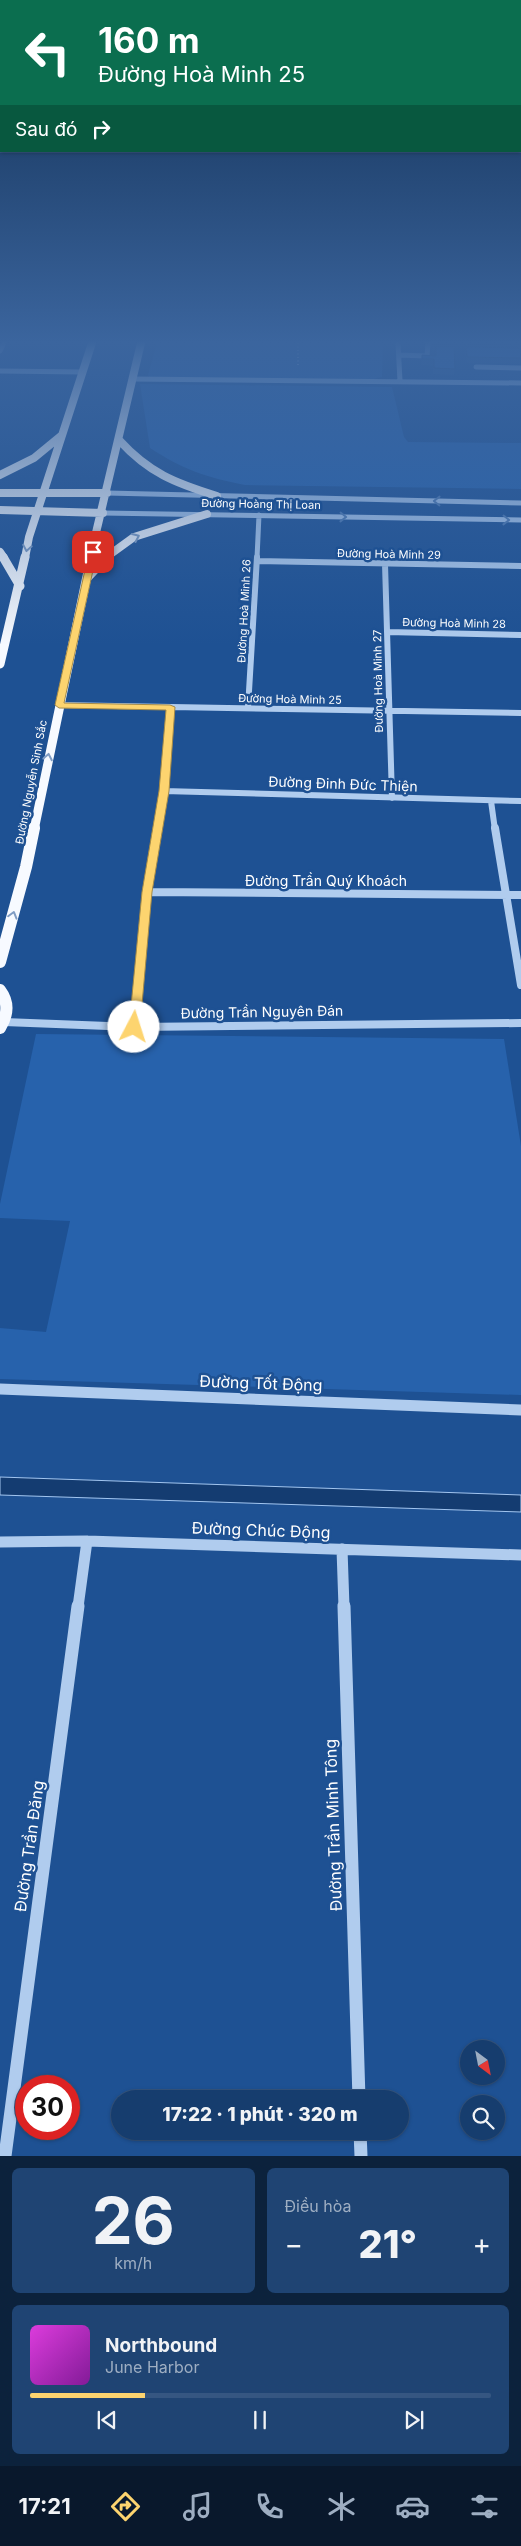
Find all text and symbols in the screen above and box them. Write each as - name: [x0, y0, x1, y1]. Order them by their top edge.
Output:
- text: 160 m: [98, 19, 200, 61]
- icon: left: [15, 20, 80, 85]
- text: Đường Hoà Minh 25: [98, 61, 305, 87]
- icon: right: [87, 115, 115, 143]
- text: Sau đó: [15, 118, 77, 141]
- street label: Đường Hoàng Thị Loan: [201, 496, 321, 512]
- one-way arrow: [433, 496, 441, 507]
- one-way arrow: [340, 511, 348, 522]
- one-way arrow: [502, 515, 510, 525]
- pin: [72, 531, 114, 573]
- one-way arrow: [131, 533, 140, 544]
- icon: arrive: [79, 538, 107, 566]
- one-way arrow: [23, 544, 33, 553]
- street label: Đường Hoà Minh 29: [337, 546, 441, 562]
- street label: Đường Hoà Minh 26: [234, 559, 254, 663]
- street label: Đường Hoà Minh 28: [402, 615, 506, 631]
- street label: Đường Hoà Minh 27: [370, 629, 386, 733]
- street label: Đường Hoà Minh 25: [238, 691, 342, 707]
- street label: Đường Nguyễn Sinh Sắc: [11, 719, 50, 845]
- one-way arrow: [43, 753, 53, 761]
- street label: Đường Đinh Đức Thiện: [268, 772, 418, 795]
- street label: Đường Trần Quý Khoách: [245, 872, 407, 889]
- one-way arrow: [7, 912, 17, 920]
- position arrow: [107, 1000, 159, 1052]
- street label: Đường Trần Nguyên Đán: [181, 1002, 343, 1021]
- street label: Đường Tốt Động: [199, 1371, 323, 1395]
- street label: Đường Chúc Động: [191, 1518, 331, 1542]
- street label: Đường Trần Minh Tông: [320, 1739, 346, 1911]
- street label: Đường Trần Đăng: [10, 1779, 48, 1913]
- north arrow: [460, 2040, 505, 2085]
- map controls: [460, 2040, 505, 2140]
- speed limit sign: 30: [15, 2075, 80, 2140]
- button: search: [460, 2095, 505, 2140]
- text: 17:22 · 1 phút · 320 m: [162, 2103, 358, 2126]
- text: 26: [92, 2181, 175, 2260]
- text: Điều hòa: [285, 2196, 351, 2216]
- text: 21°: [358, 2221, 417, 2267]
- text: −: [285, 2227, 303, 2261]
- text: +: [472, 2227, 491, 2261]
- text: km/h: [114, 2253, 152, 2273]
- text: Northbound: [105, 2334, 217, 2357]
- text: June Harbor: [105, 2357, 199, 2377]
- icon: previous: [93, 2406, 121, 2434]
- icon: pause: [246, 2406, 274, 2434]
- icon: next: [400, 2406, 428, 2434]
- icon: directions: [108, 2489, 143, 2524]
- icon: music: [180, 2489, 215, 2524]
- icon: phone: [252, 2489, 287, 2524]
- icon: climate: [324, 2489, 359, 2524]
- icon: car: [395, 2489, 430, 2524]
- icon: filters: [467, 2489, 502, 2524]
- text: 17:21: [18, 2493, 71, 2519]

